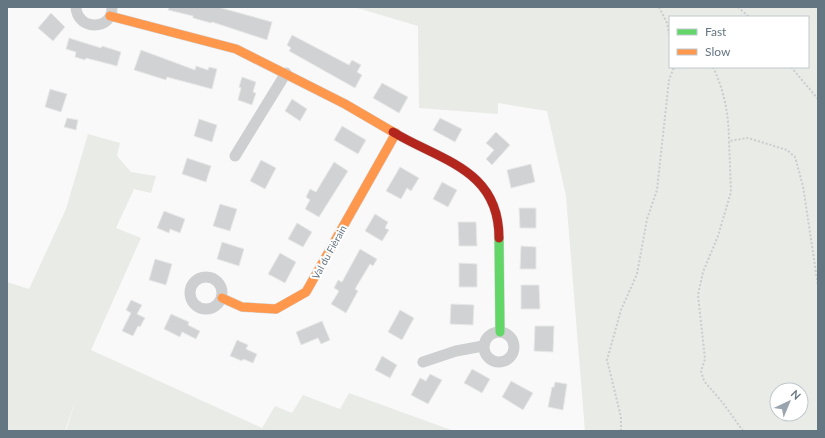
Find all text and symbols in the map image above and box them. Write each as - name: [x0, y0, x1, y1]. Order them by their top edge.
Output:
- legend: [669, 16, 809, 68]
- text: Fast: [705, 24, 727, 39]
- text: Slow: [705, 44, 731, 59]
- street label: Val du Fièrain: [309, 223, 349, 281]
- north arrow: [769, 382, 809, 422]
- text: N: [789, 387, 804, 402]

